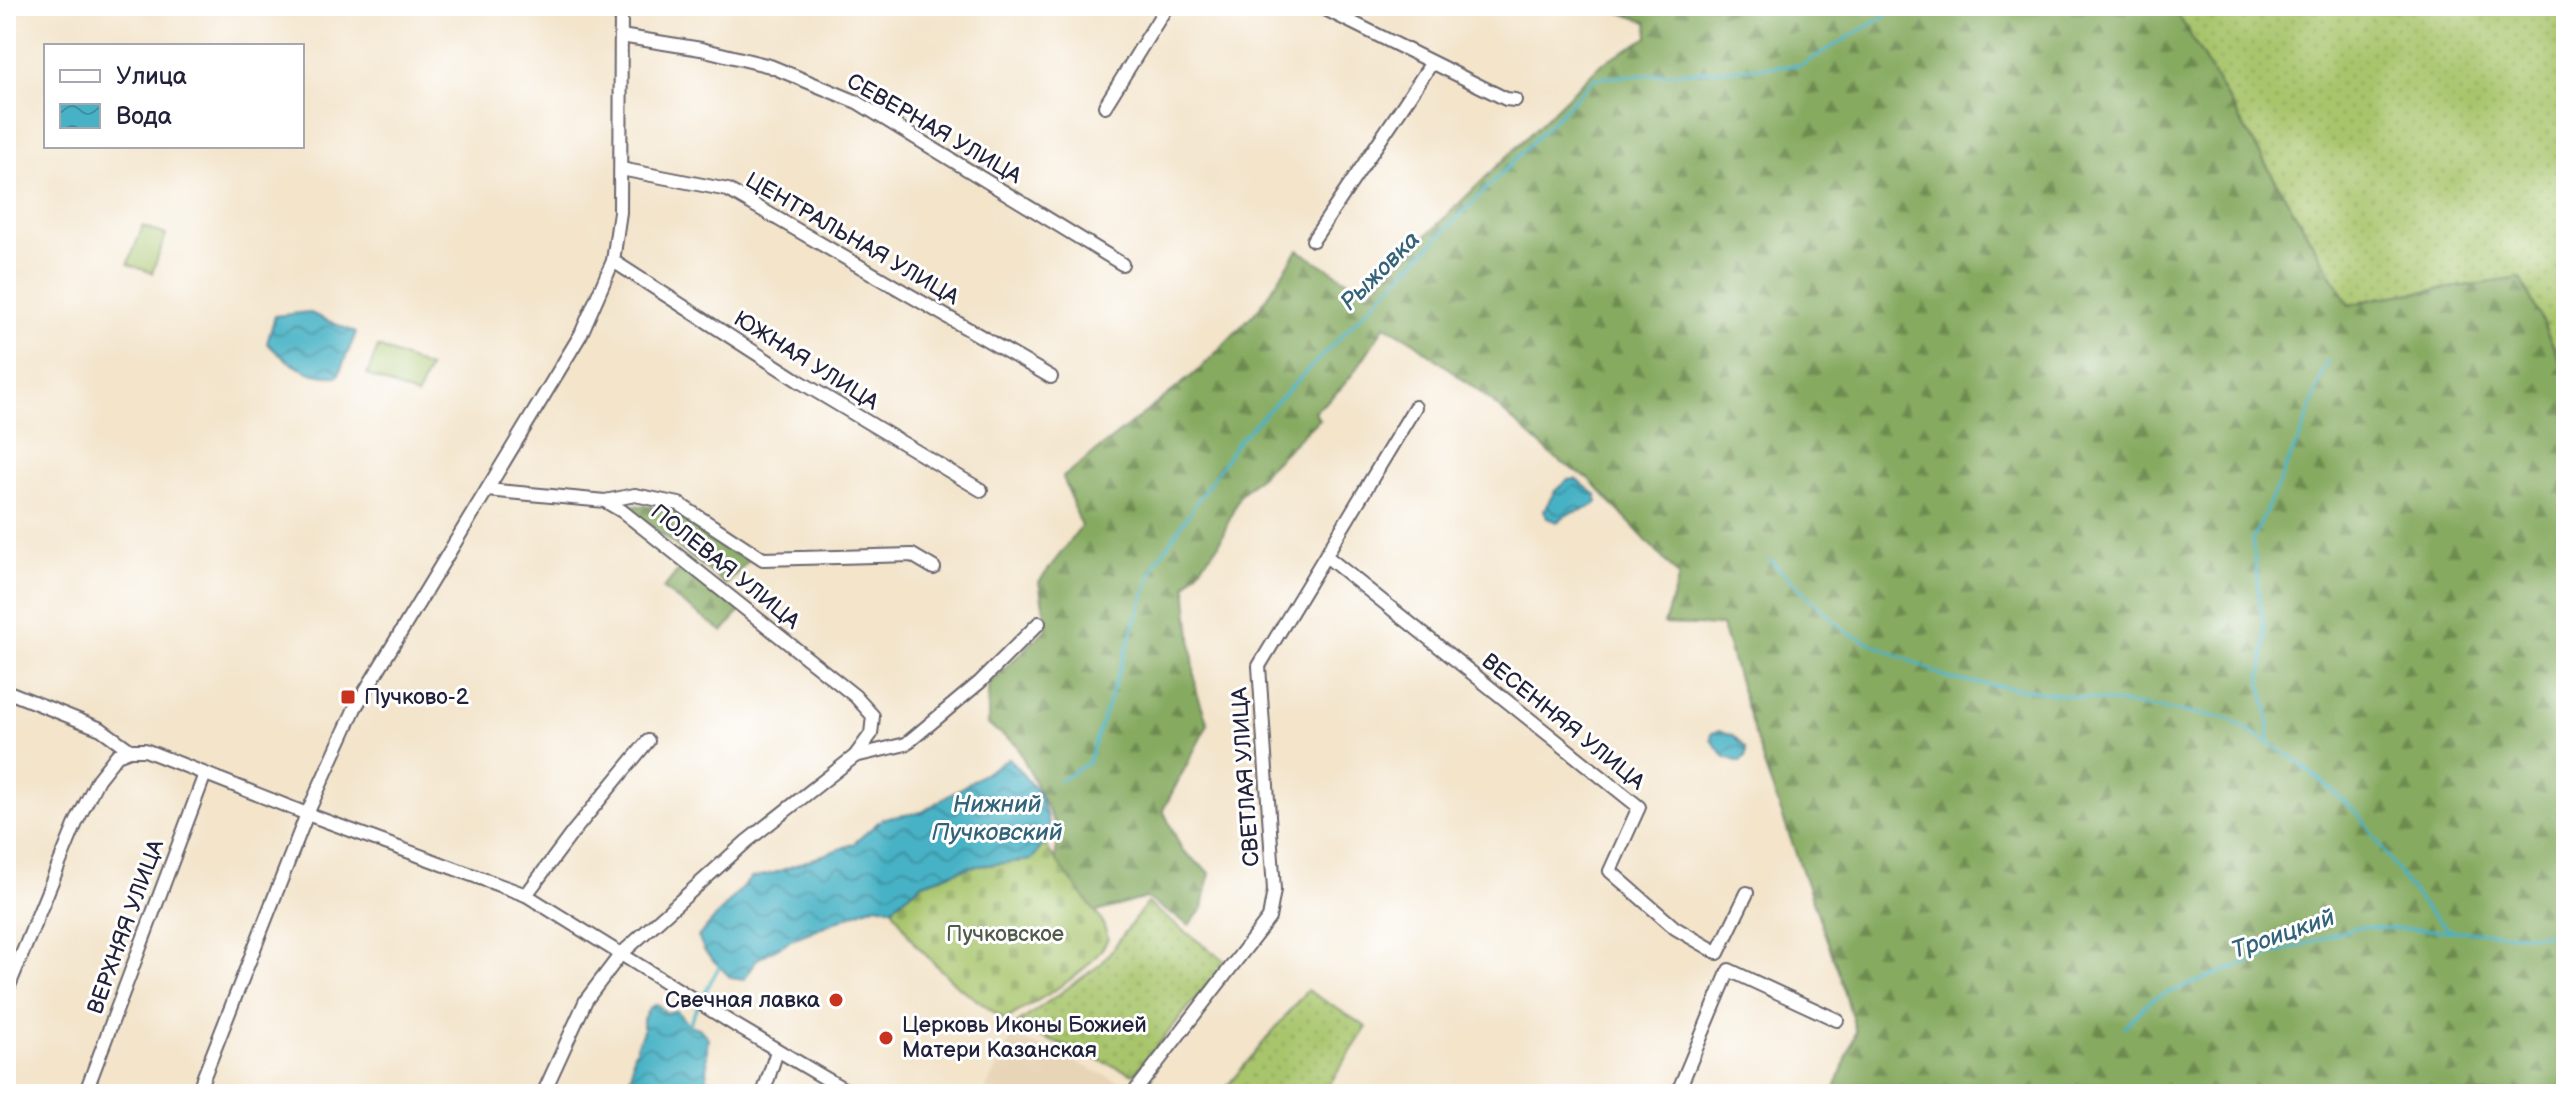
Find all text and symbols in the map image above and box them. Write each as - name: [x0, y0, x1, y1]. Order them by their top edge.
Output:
- legend: [44, 44, 304, 148]
- text: Улица: [116, 62, 187, 91]
- street label: СЕВЕРНАЯ УЛИЦА: [842, 68, 1027, 190]
- text: Вода: [116, 102, 172, 131]
- street label: ЦЕНТРАЛЬНАЯ УЛИЦА: [741, 167, 964, 311]
- water label: Рыжовка: [1334, 225, 1426, 317]
- street label: ЮЖНАЯ УЛИЦА: [729, 306, 884, 417]
- street label: ПОЛЕВАЯ УЛИЦА: [645, 499, 805, 636]
- street label: ВЕСЕННЯЯ УЛИЦА: [1476, 648, 1650, 796]
- place label: Пучково-2: [364, 684, 469, 711]
- street label: СВЕТЛАЯ УЛИЦА: [1226, 686, 1266, 867]
- marker: Пучково-2: [339, 688, 357, 706]
- water label: Нижний Пучковский: [932, 790, 1063, 847]
- street label: ВЕРХНЯЯ УЛИЦА: [82, 836, 170, 1018]
- water label: Троицкий: [2227, 903, 2339, 965]
- park label: Пучковское: [946, 921, 1064, 948]
- place label: Свечная лавка: [665, 987, 820, 1014]
- marker: Свечная лавка: [827, 991, 845, 1009]
- place label: Церковь Иконы Божией Матери Казанская: [902, 1012, 1147, 1064]
- marker: Церковь Иконы Божией Матери Казанская: [877, 1029, 895, 1047]

